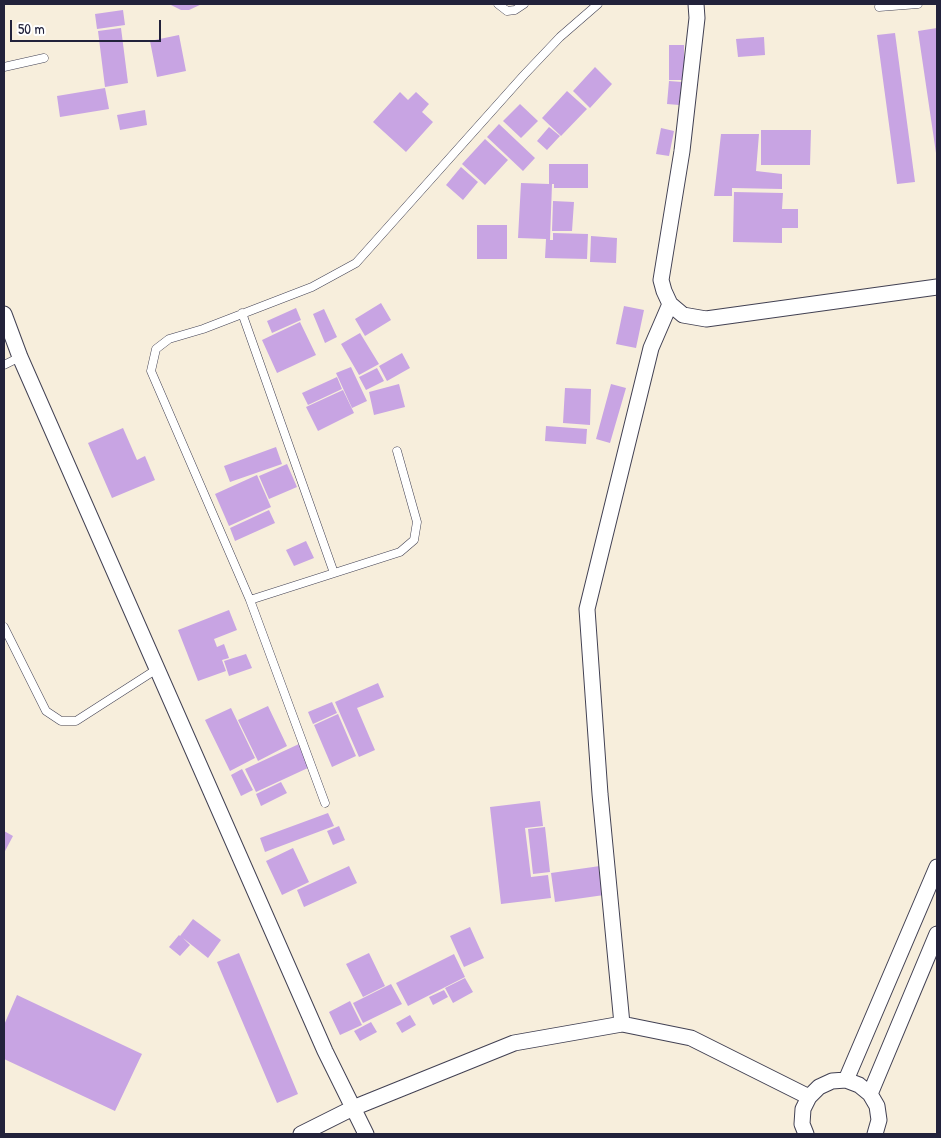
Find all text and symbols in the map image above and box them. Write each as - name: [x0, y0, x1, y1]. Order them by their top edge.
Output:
- scale bar: [12, 10, 164, 42]
- text: 50 m: [18, 18, 45, 39]

